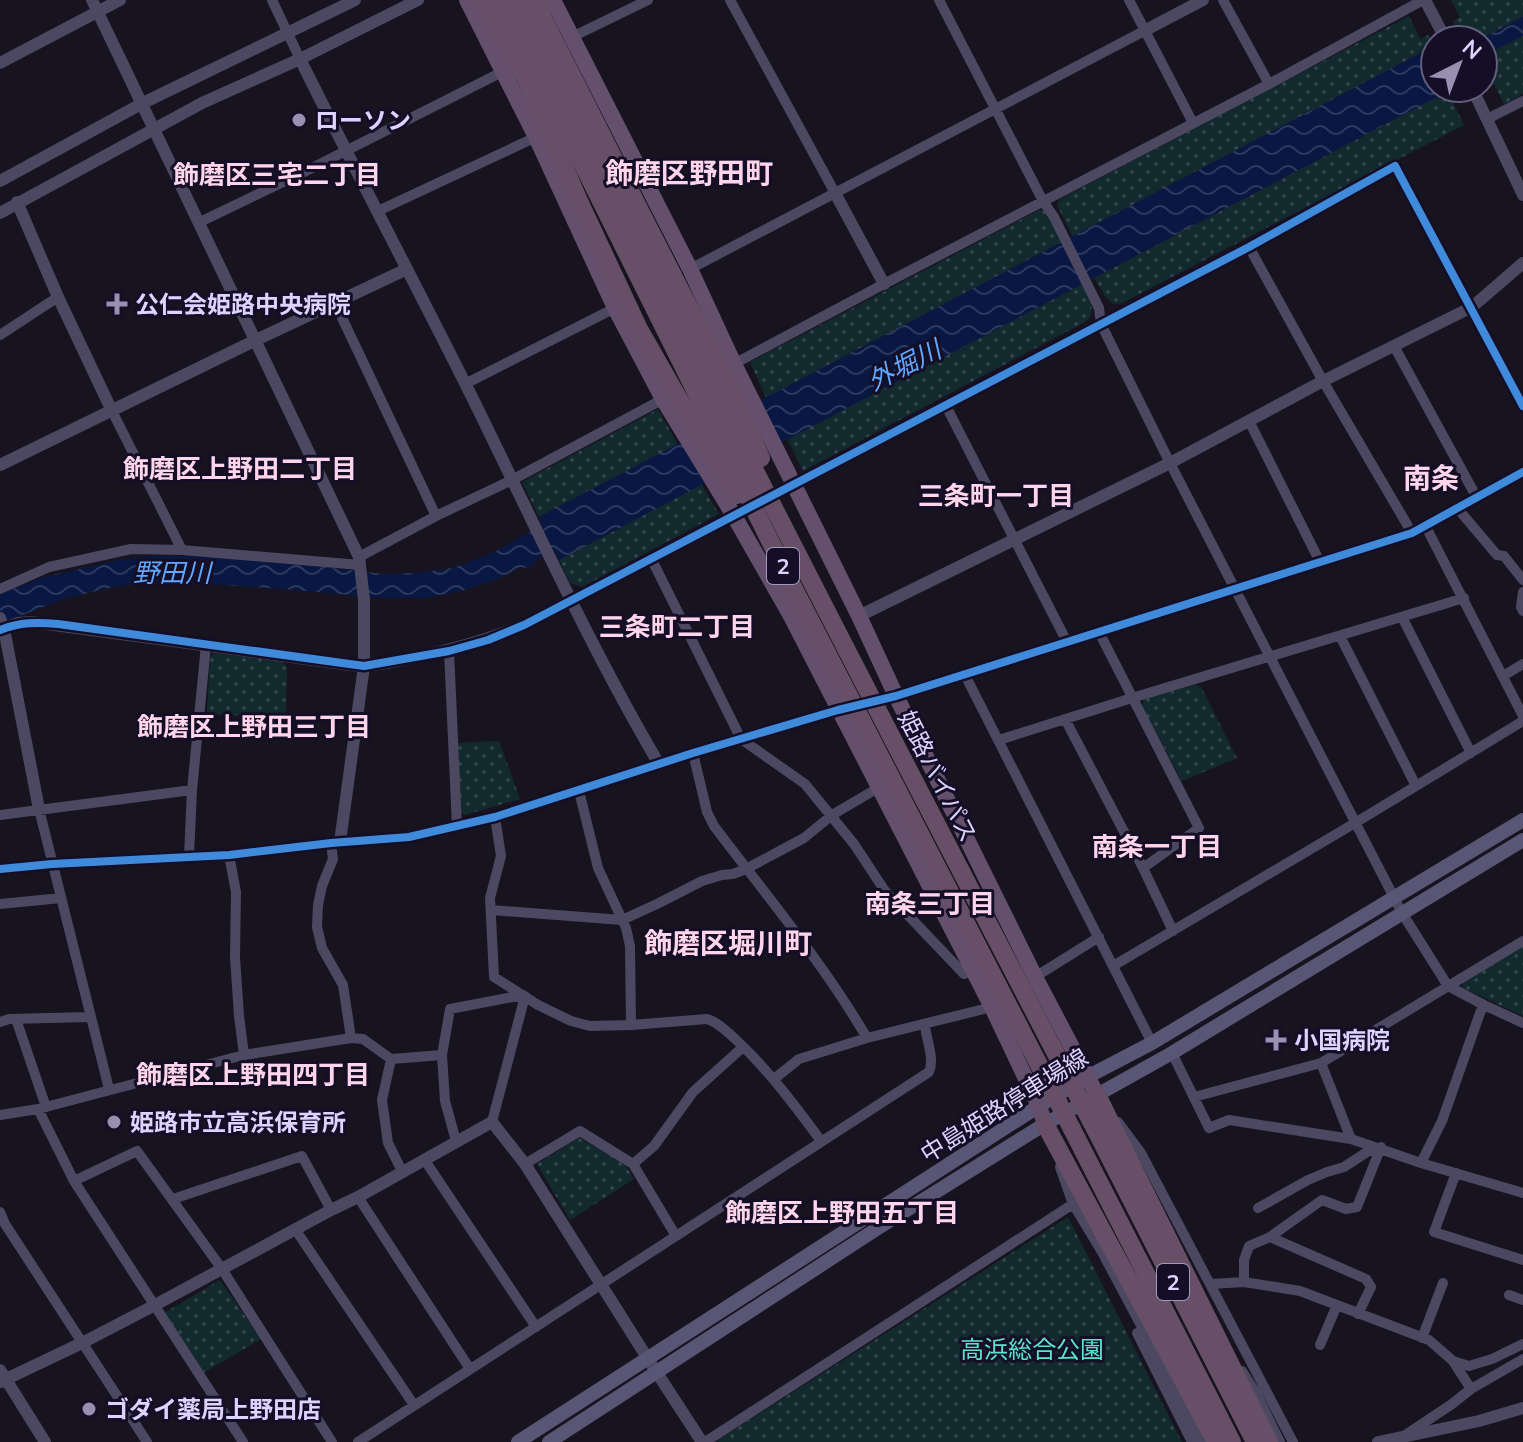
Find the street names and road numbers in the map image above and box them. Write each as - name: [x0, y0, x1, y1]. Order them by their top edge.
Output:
- road number: 2: [767, 548, 799, 584]
- street label: 姫路バイパス: [892, 705, 984, 847]
- street label: 中島姫路停車場線: [915, 1041, 1093, 1169]
- road number: 2: [1157, 1264, 1189, 1300]

